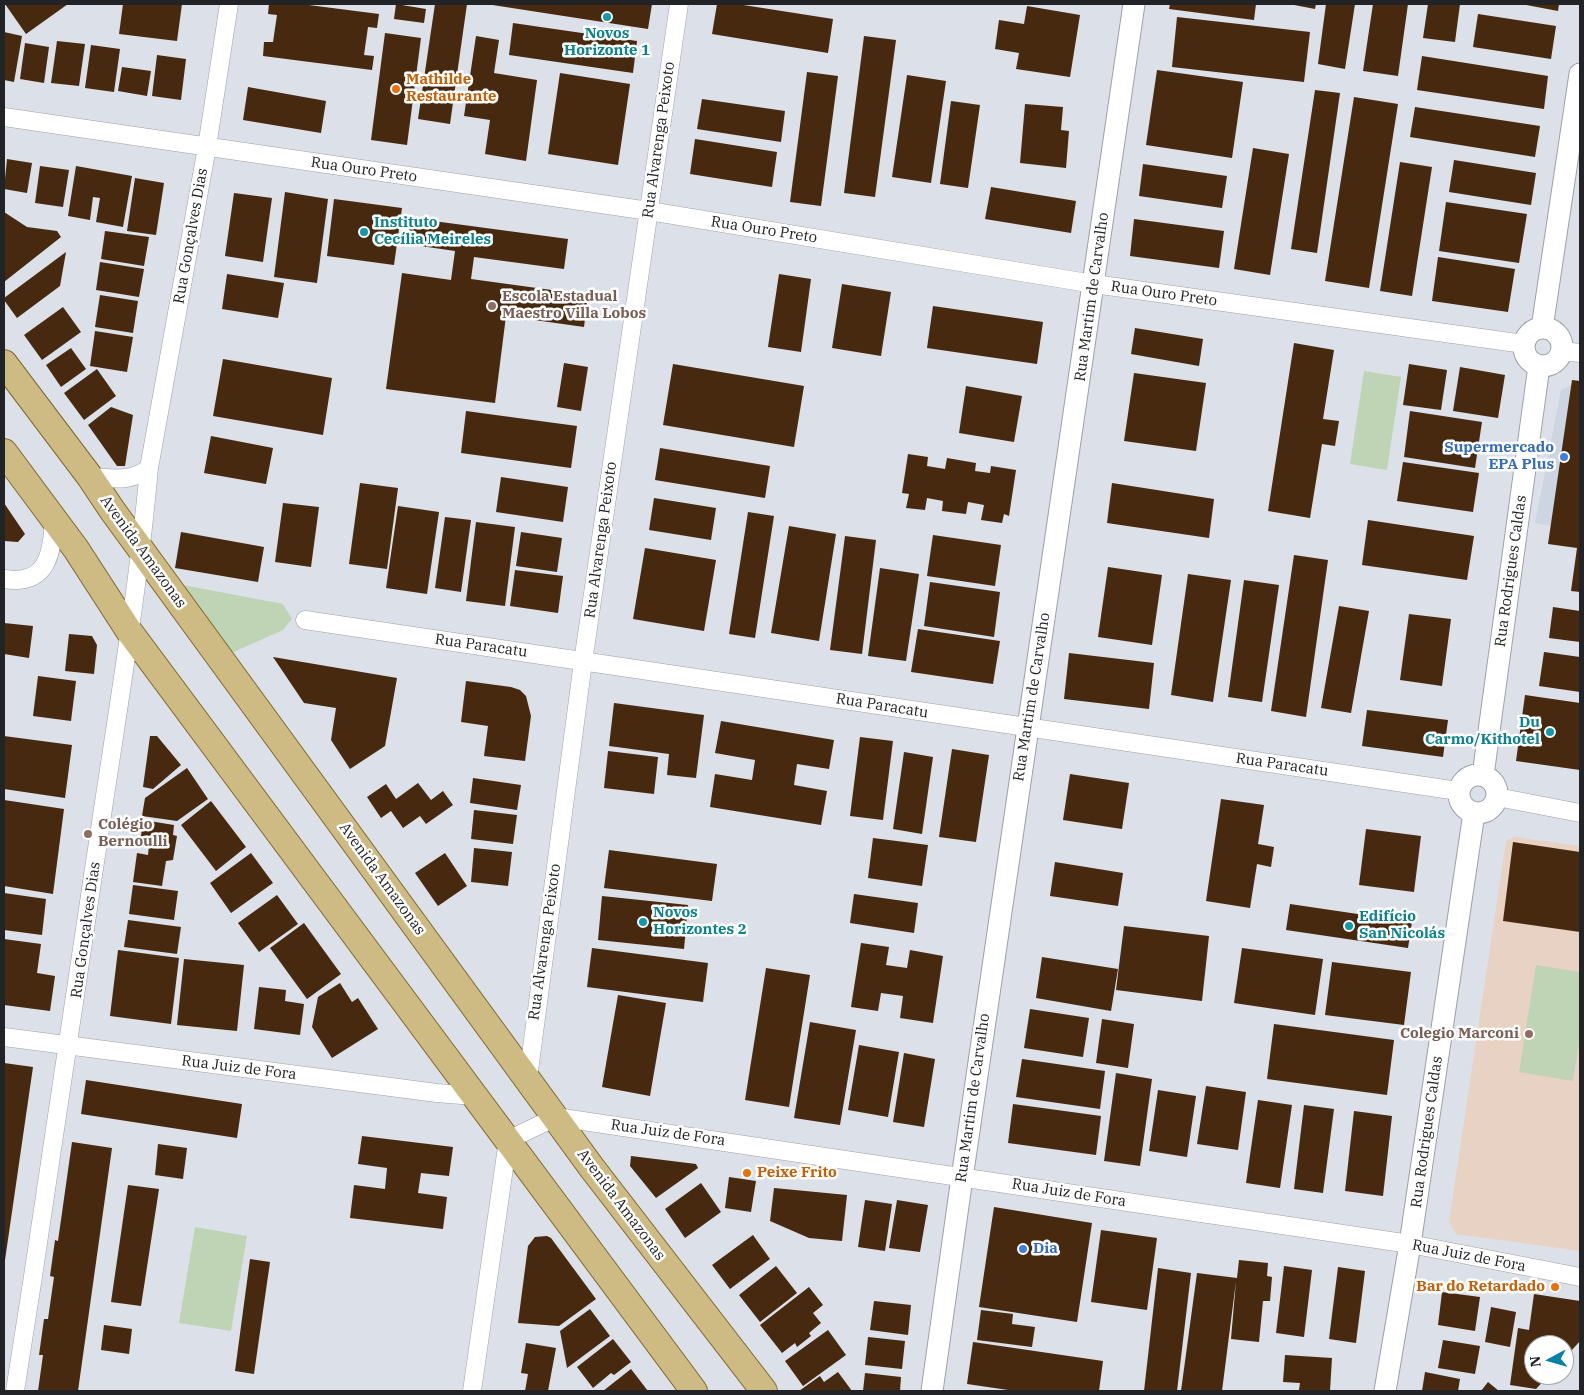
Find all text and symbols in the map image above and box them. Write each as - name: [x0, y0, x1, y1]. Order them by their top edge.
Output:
- marker: Novos Horizonte 1: [601, 11, 613, 23]
- place label: Novos Horizonte 1: [564, 25, 650, 60]
- street label: Rua Alvarenga Peixoto: [639, 61, 679, 219]
- place label: Mathilde Restaurante: [406, 71, 496, 106]
- marker: Mathilde Restaurante: [390, 83, 402, 95]
- street label: Rua Ouro Preto: [310, 154, 418, 186]
- street label: Rua Gonçalves Dias: [170, 167, 212, 305]
- street label: Rua Martim de Carvalho: [1071, 211, 1113, 383]
- street label: Rua Ouro Preto: [710, 213, 818, 247]
- place label: Instituto Cecília Meireles: [374, 214, 491, 249]
- marker: Instituto Cecília Meireles: [358, 226, 370, 238]
- street label: Rua Ouro Preto: [1110, 278, 1218, 310]
- place label: Escola Estadual Maestro Villa Lobos: [502, 288, 646, 323]
- marker: Escola Estadual Maestro Villa Lobos: [486, 300, 498, 312]
- place label: Supermercado EPA Plus: [1444, 439, 1554, 474]
- marker: Supermercado EPA Plus: [1558, 451, 1570, 463]
- street label: Rua Alvarenga Peixoto: [581, 461, 621, 619]
- street label: Avenida Amazonas: [96, 492, 190, 612]
- street label: Rua Rodrigues Caldas: [1491, 494, 1531, 648]
- street label: Rua Martim de Carvalho: [1010, 611, 1054, 783]
- street label: Rua Paracatu: [433, 631, 529, 661]
- street label: Rua Paracatu: [834, 690, 930, 722]
- place label: Du Carmo/Kithotel: [1425, 714, 1540, 749]
- marker: Du Carmo/Kithotel: [1544, 726, 1556, 738]
- street label: Rua Paracatu: [1234, 750, 1330, 780]
- place label: Colégio Bernoulli: [98, 816, 168, 851]
- street label: Avenida Amazonas: [335, 819, 429, 939]
- marker: Colégio Bernoulli: [82, 828, 94, 840]
- street label: Rua Gonçalves Dias: [68, 861, 104, 999]
- street label: Rua Alvarenga Peixoto: [525, 863, 565, 1021]
- place label: Novos Horizontes 2: [653, 904, 747, 939]
- place label: Edifício San Nicolás: [1359, 908, 1445, 943]
- marker: Novos Horizontes 2: [637, 916, 649, 928]
- marker: Edifício San Nicolás: [1343, 920, 1355, 932]
- street label: Rua Martim de Carvalho: [952, 1012, 994, 1184]
- place label: Colegio Marconi: [1400, 1025, 1519, 1043]
- marker: Colegio Marconi: [1523, 1028, 1535, 1040]
- street label: Rua Juiz de Fora: [181, 1052, 297, 1084]
- street label: Rua Rodrigues Caldas: [1407, 1055, 1447, 1209]
- street label: Rua Juiz de Fora: [610, 1116, 726, 1150]
- street label: Avenida Amazonas: [573, 1146, 669, 1264]
- place label: Peixe Frito: [757, 1164, 837, 1182]
- marker: Peixe Frito: [741, 1167, 753, 1179]
- street label: Rua Juiz de Fora: [1011, 1175, 1127, 1211]
- street label: Rua Juiz de Fora: [1411, 1236, 1527, 1276]
- place label: Dia: [1033, 1240, 1058, 1258]
- marker: Dia: [1017, 1243, 1029, 1255]
- place label: Bar do Retardado: [1416, 1278, 1545, 1296]
- marker: Bar do Retardado: [1549, 1281, 1561, 1293]
- north arrow: [1524, 1335, 1574, 1385]
- text: N: [1526, 1355, 1545, 1368]

